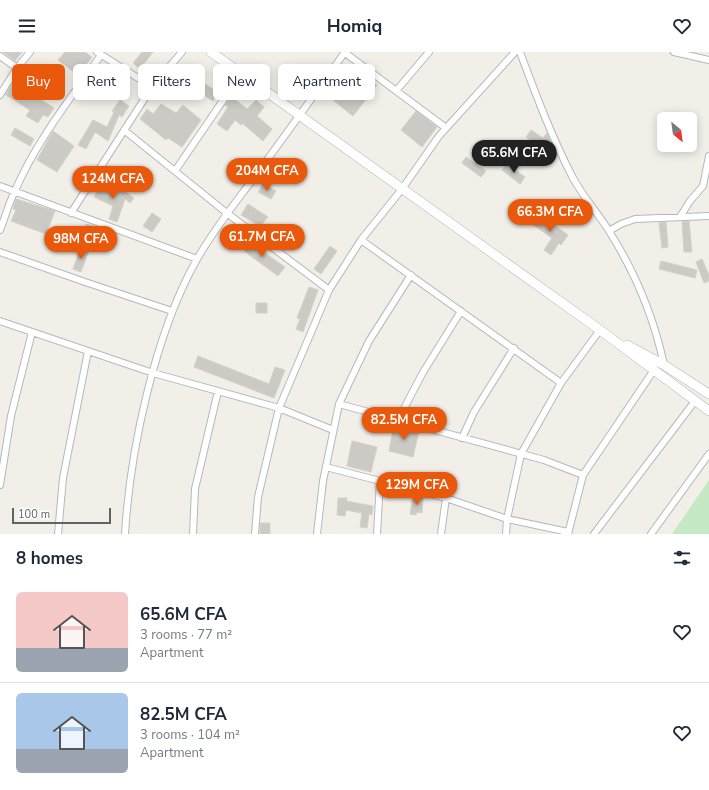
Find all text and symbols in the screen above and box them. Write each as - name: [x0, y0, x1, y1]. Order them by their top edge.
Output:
- text: Homiq: [327, 14, 382, 38]
- icon: menu: [16, 15, 38, 37]
- icon: heart: [671, 15, 693, 37]
- chip: Buy: [12, 64, 65, 100]
- chip: Rent: [73, 64, 130, 100]
- chip: Filters: [138, 64, 205, 100]
- chip: New: [213, 64, 270, 100]
- chip: Apartment: [278, 64, 375, 100]
- north arrow: [657, 112, 697, 152]
- map controls: [657, 112, 697, 152]
- pin: 65.6M CFA: [468, 140, 560, 174]
- text: 65.6M CFA: [481, 144, 547, 162]
- pin: 204M CFA: [226, 158, 308, 192]
- text: 204M CFA: [235, 162, 299, 180]
- pin: 124M CFA: [72, 166, 154, 200]
- text: 124M CFA: [81, 170, 145, 188]
- pin: 66.3M CFA: [504, 199, 596, 233]
- text: 66.3M CFA: [517, 203, 583, 221]
- pin: 61.7M CFA: [216, 224, 308, 258]
- pin: 98M CFA: [44, 226, 118, 260]
- text: 61.7M CFA: [229, 228, 295, 246]
- text: 98M CFA: [53, 230, 109, 248]
- pin: 82.5M CFA: [358, 407, 450, 441]
- text: 82.5M CFA: [371, 411, 437, 429]
- pin: 129M CFA: [376, 472, 458, 506]
- text: 129M CFA: [385, 476, 449, 494]
- scale bar: [12, 506, 111, 525]
- text: 100 m: [18, 507, 50, 522]
- text: 8 homes: [16, 547, 83, 570]
- icon: filters: [671, 547, 693, 569]
- text: 65.6M CFA: [140, 603, 227, 626]
- icon: home: [48, 608, 96, 656]
- icon: heart: [671, 621, 693, 643]
- text: 3 rooms · 77 m²: [140, 626, 232, 644]
- text: Apartment: [140, 644, 203, 662]
- text: 82.5M CFA: [140, 703, 227, 726]
- icon: home: [48, 709, 96, 757]
- icon: heart: [671, 722, 693, 744]
- text: 3 rooms · 104 m²: [140, 726, 240, 744]
- text: Apartment: [140, 744, 203, 762]

